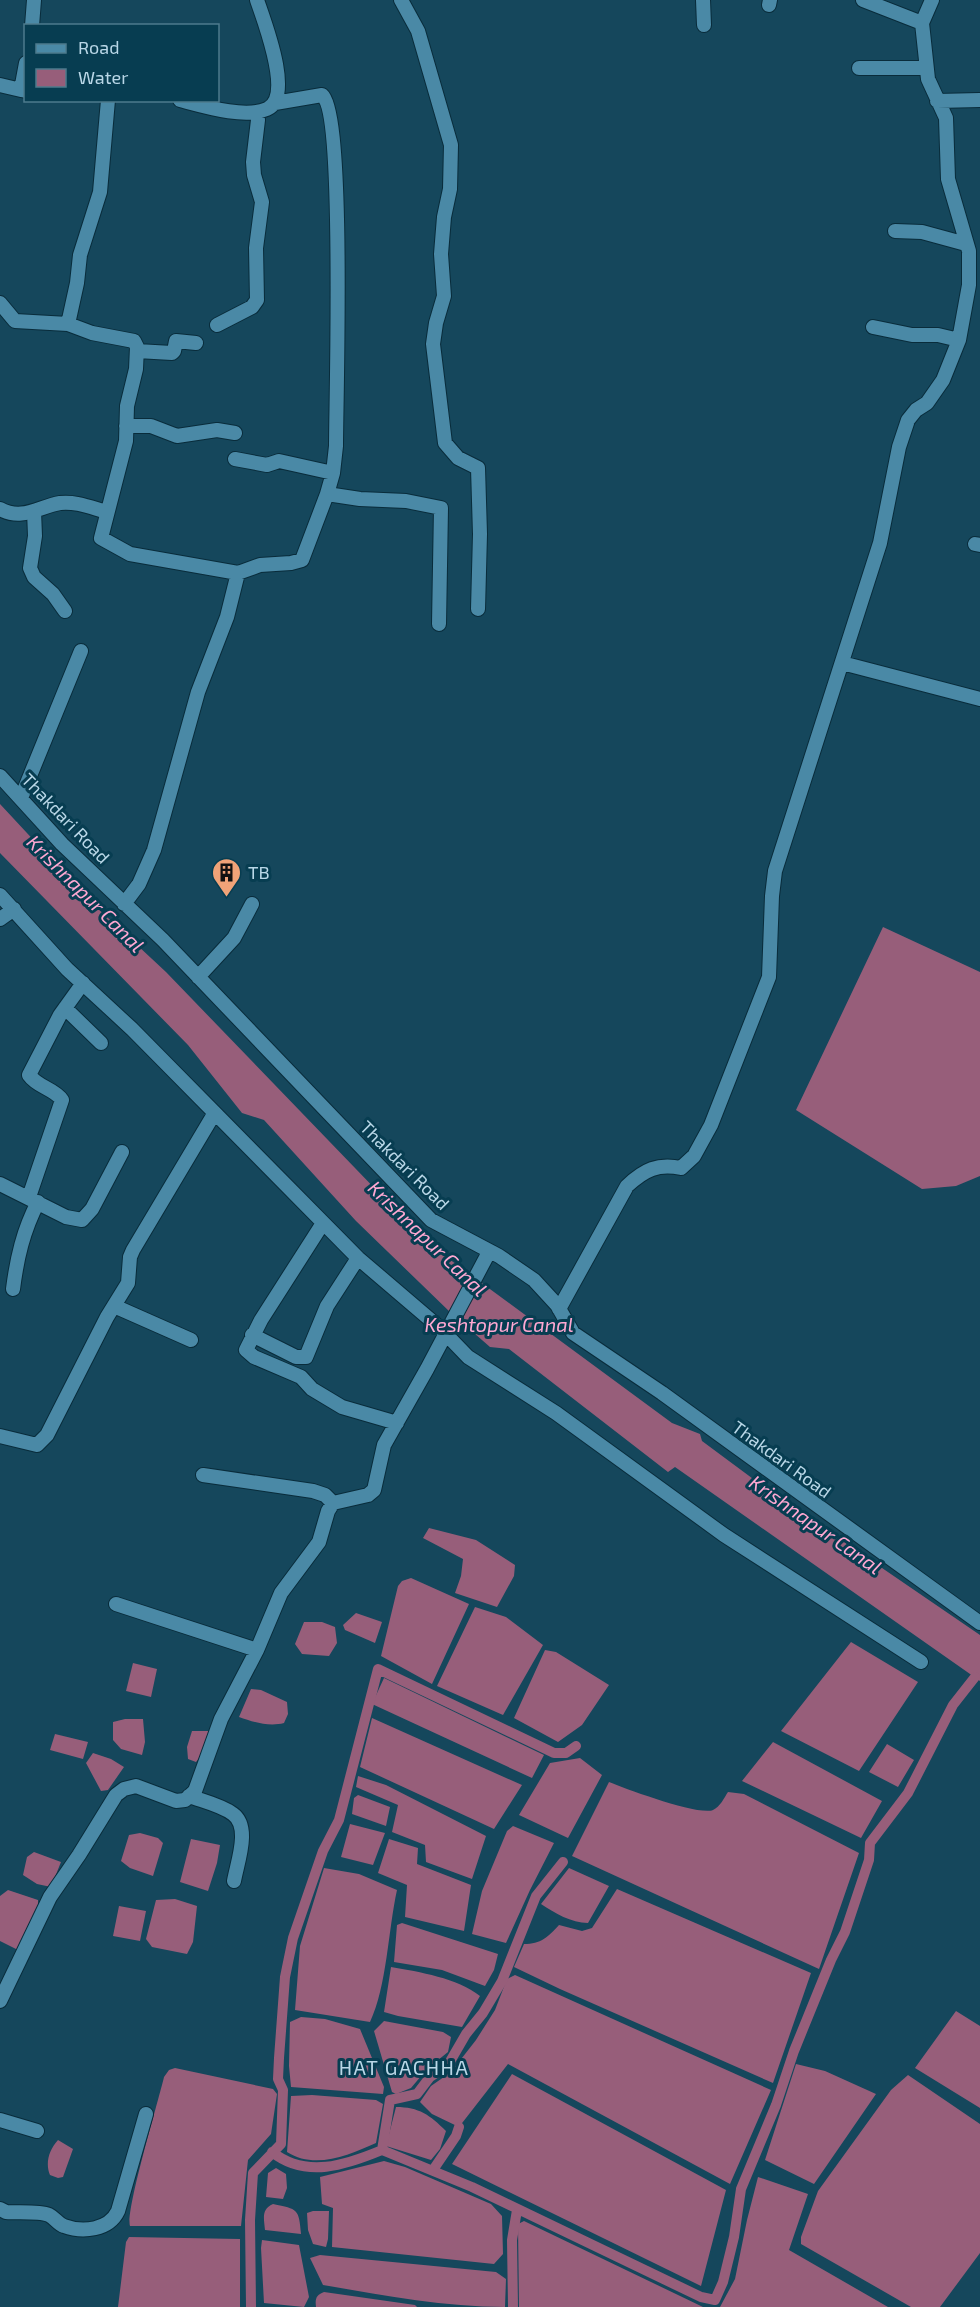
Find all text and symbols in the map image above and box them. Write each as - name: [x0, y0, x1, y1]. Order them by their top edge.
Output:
- legend: [24, 24, 219, 102]
- text: Road: [78, 36, 119, 58]
- text: Water: [78, 66, 128, 88]
- street label: Thakdari Road: [17, 768, 115, 868]
- water label: Krishnapur Canal: [22, 829, 150, 957]
- building icon: TB: [211, 856, 243, 898]
- place label: TB: [248, 861, 270, 883]
- street label: Thakdari Road: [356, 1116, 454, 1214]
- water label: Krishnapur Canal: [364, 1175, 492, 1301]
- water label: Keshtopur Canal: [424, 1312, 574, 1336]
- street label: Thakdari Road: [728, 1416, 836, 1502]
- water label: Krishnapur Canal: [745, 1469, 887, 1579]
- district label: HAT GACHHA: [339, 2055, 469, 2079]

